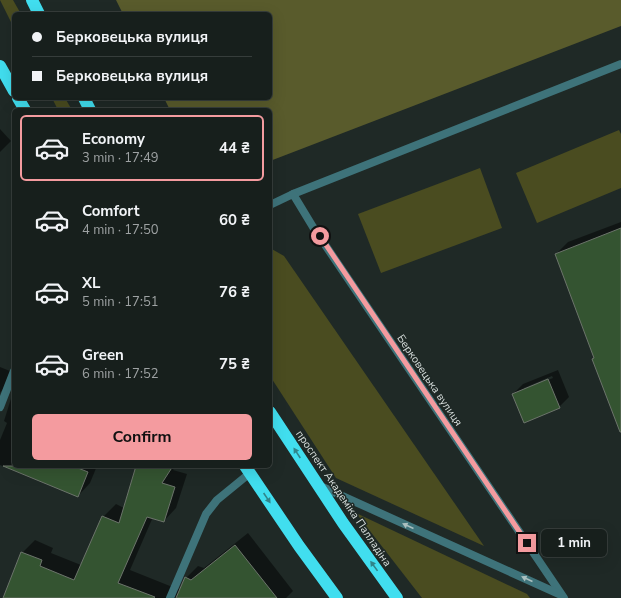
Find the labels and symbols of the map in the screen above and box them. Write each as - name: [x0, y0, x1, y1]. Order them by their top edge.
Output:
- route start: [311, 227, 329, 245]
- street label: Берковецька вулиця: [393, 332, 466, 429]
- street label: проспект Академіка Палладіна: [292, 427, 395, 569]
- one-way arrow: [293, 447, 300, 458]
- one-way arrow: [263, 493, 271, 504]
- one-way arrow: [402, 523, 413, 529]
- callout: 1 min: [541, 529, 607, 557]
- route end: [518, 534, 536, 552]
- one-way arrow: [370, 561, 378, 572]
- one-way arrow: [521, 576, 532, 582]

